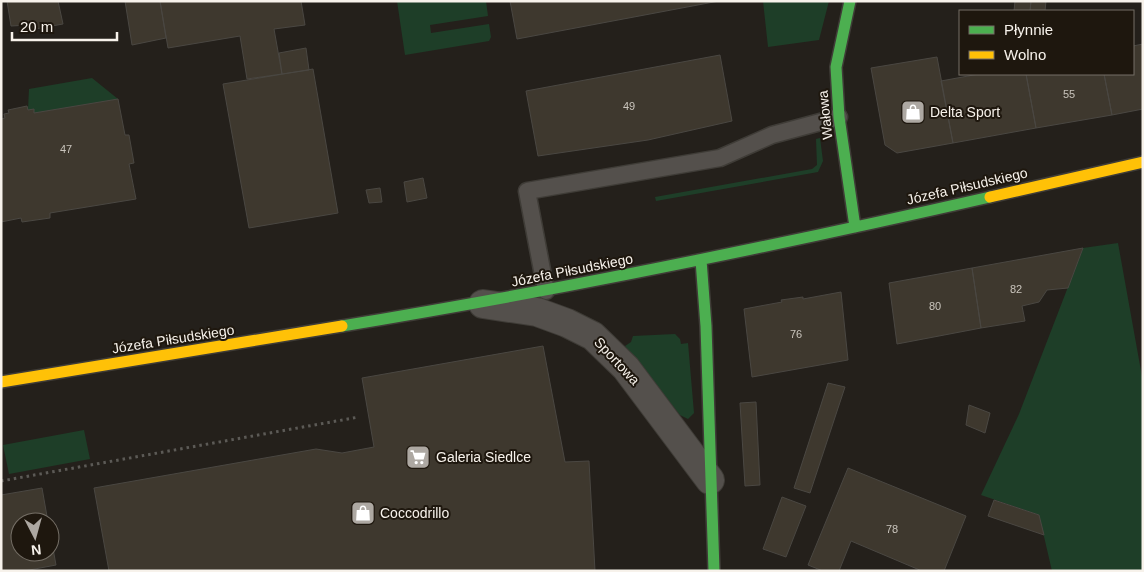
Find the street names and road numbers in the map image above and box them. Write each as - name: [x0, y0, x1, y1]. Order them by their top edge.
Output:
- street label: Wałowa: [814, 89, 836, 140]
- street label: Józefa Piłsudskiego: [905, 164, 1029, 208]
- street label: Józefa Piłsudskiego: [510, 250, 634, 290]
- street label: Józefa Piłsudskiego: [111, 321, 236, 357]
- street label: Sportowa: [591, 334, 643, 388]

